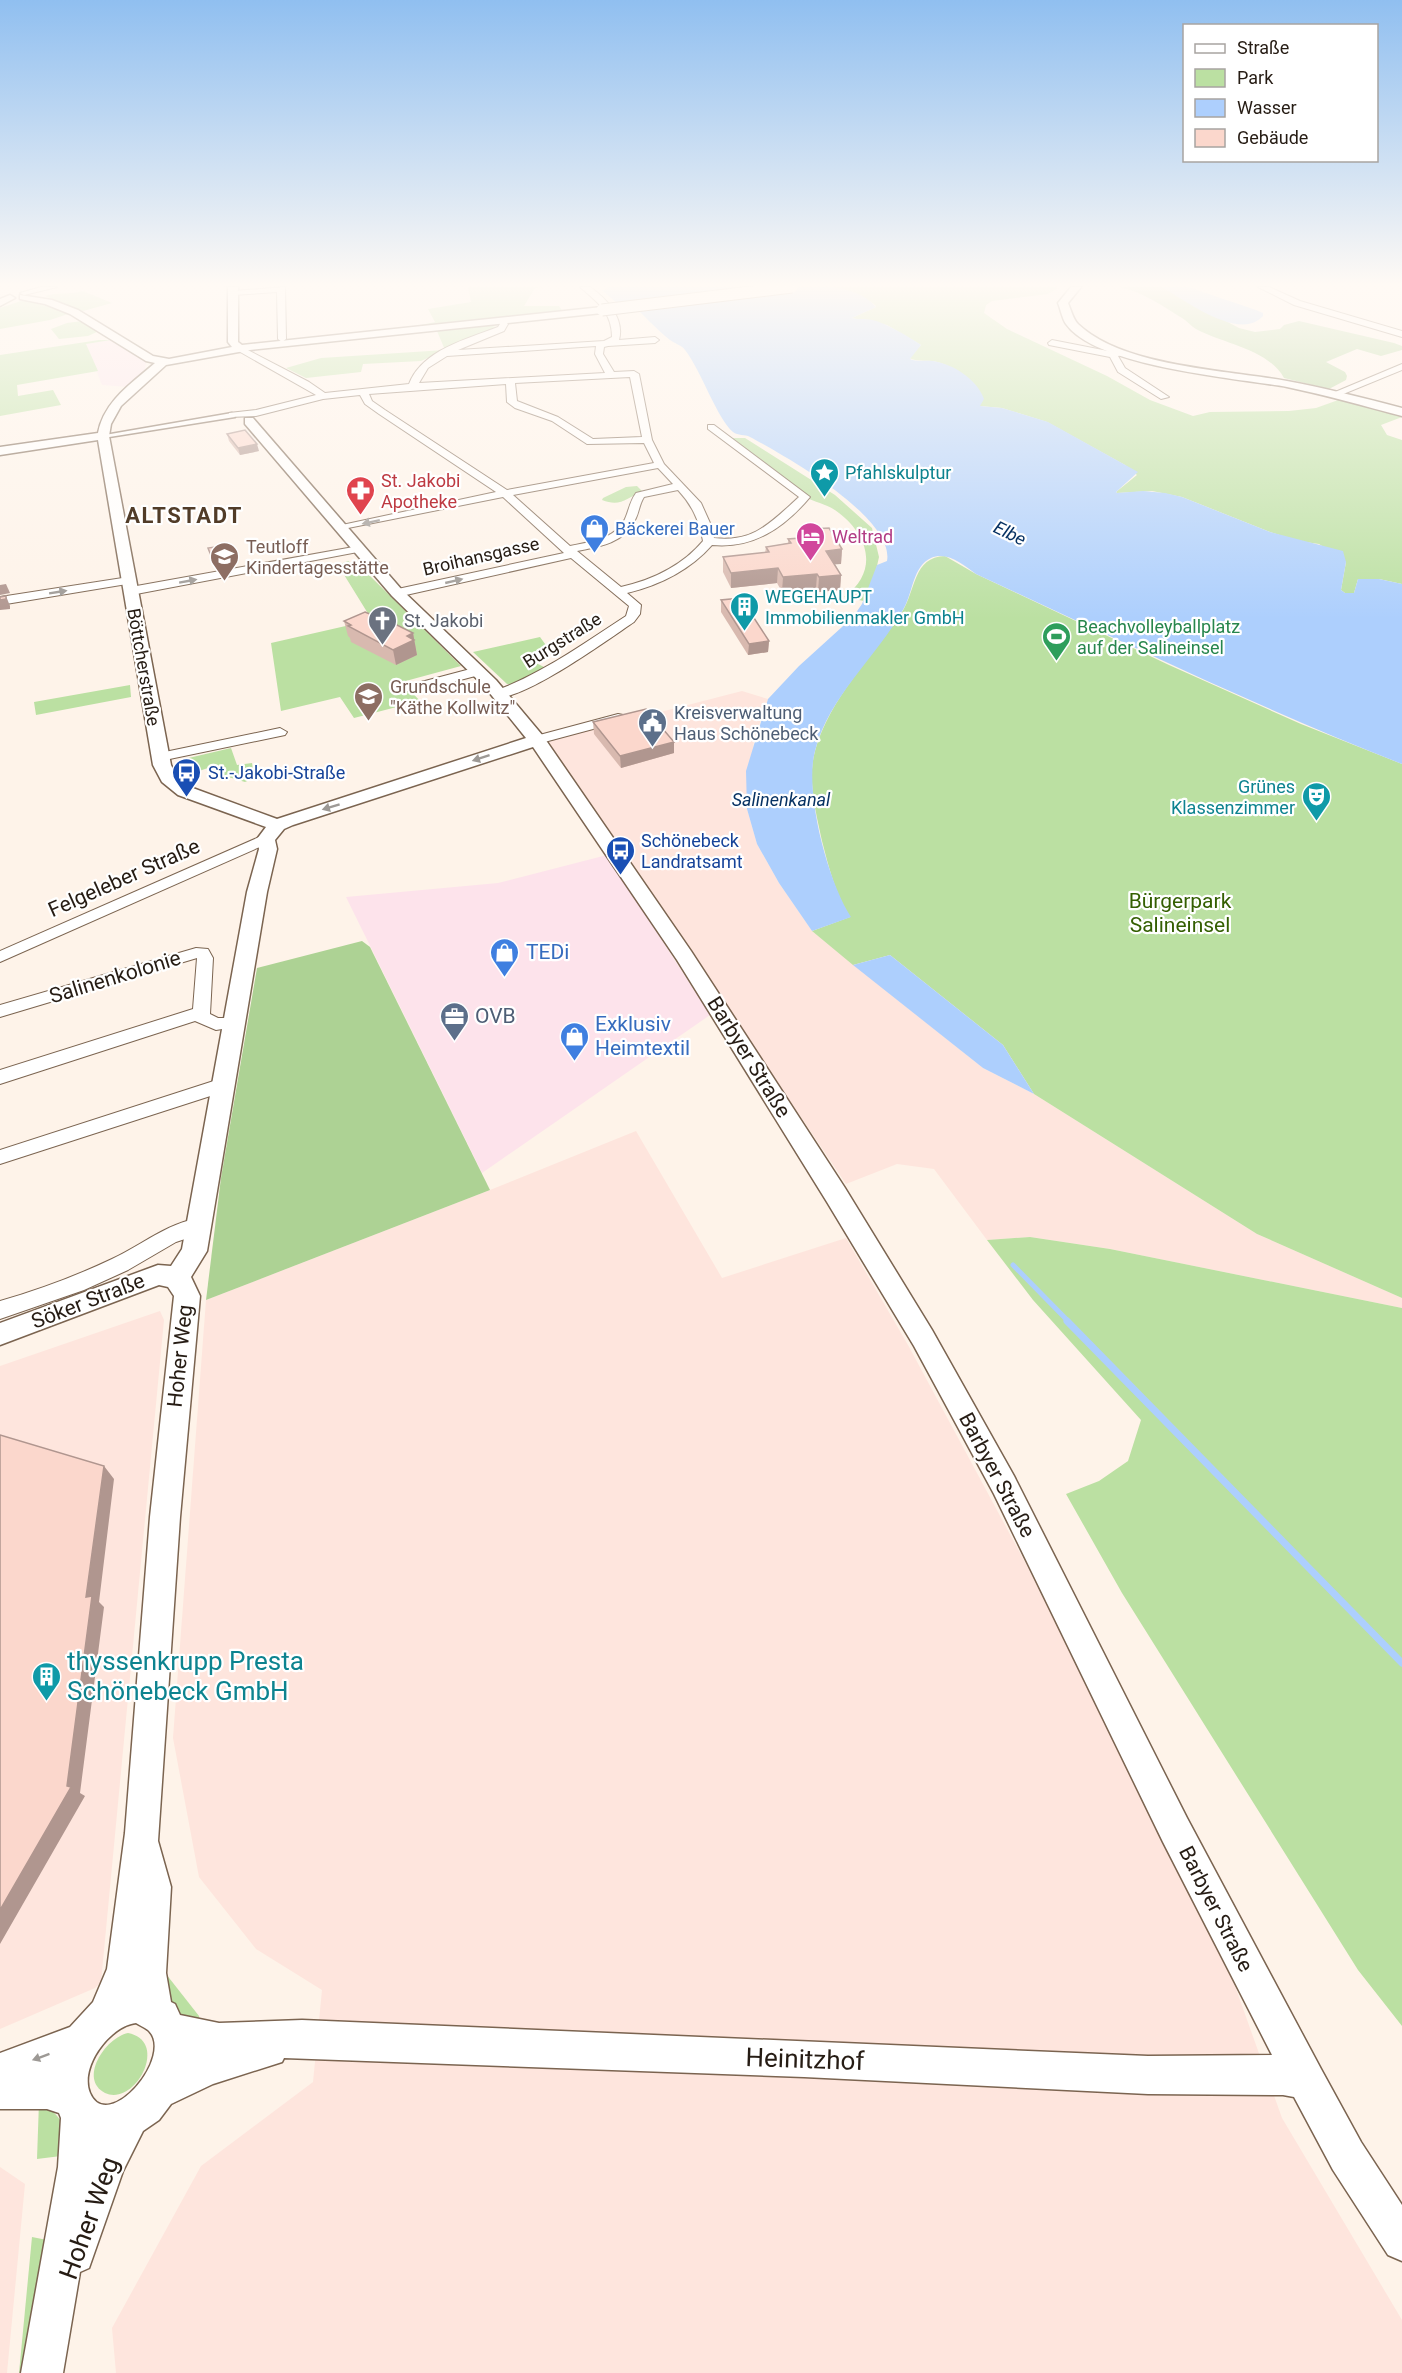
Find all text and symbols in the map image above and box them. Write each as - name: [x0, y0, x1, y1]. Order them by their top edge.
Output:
- legend: [1183, 24, 1378, 162]
- text: Straße: [1237, 37, 1289, 58]
- text: Park: [1237, 67, 1274, 88]
- text: Wasser: [1237, 97, 1297, 118]
- text: Gebäude: [1237, 127, 1308, 148]
- place icon: Pfahlskulptur: [808, 456, 840, 498]
- place label: Pfahlskulptur: [845, 462, 951, 483]
- place label: St. Jakobi Apotheke: [381, 470, 460, 512]
- pharmacy icon: St. Jakobi Apotheke: [344, 474, 376, 516]
- district label: ALTSTADT: [125, 503, 243, 528]
- shop icon: Bäckerei Bauer: [578, 512, 610, 554]
- water label: Elbe: [990, 516, 1030, 550]
- one-way arrow: [361, 518, 380, 527]
- place label: Bäckerei Bauer: [615, 518, 735, 539]
- hotel icon: Weltrad: [795, 520, 827, 562]
- place label: Weltrad: [832, 526, 893, 547]
- street label: Broihansgasse: [421, 532, 541, 580]
- place label: Teutloff Kindertagesstätte: [246, 536, 389, 578]
- school or university icon: Teutloff Kindertagesstätte: [209, 540, 241, 582]
- one-way arrow: [445, 575, 464, 585]
- one-way arrow: [179, 576, 198, 585]
- place label: WEGEHAUPT Immobilienmakler GmbH: [765, 586, 965, 628]
- one-way arrow: [48, 587, 67, 596]
- building icon: WEGEHAUPT Immobilienmakler GmbH: [728, 590, 760, 632]
- church icon: St. Jakobi: [367, 604, 399, 646]
- street label: Böttcherstraße: [123, 606, 165, 728]
- street label: Burgstraße: [519, 608, 605, 672]
- place label: St. Jakobi: [404, 610, 483, 631]
- place label: Beachvolleyballplatz auf der Salineinsel: [1077, 616, 1240, 658]
- sports icon: Beachvolleyballplatz auf der Salineinsel: [1040, 620, 1072, 662]
- place label: Grundschule "Käthe Kollwitz": [390, 676, 515, 718]
- school or university icon: Grundschule "Käthe Kollwitz": [353, 680, 385, 722]
- place label: Kreisverwaltung Haus Schönebeck: [674, 702, 819, 744]
- public building icon: Kreisverwaltung Haus Schönebeck: [637, 706, 669, 748]
- one-way arrow: [472, 754, 490, 764]
- bus stop icon: St.-Jakobi-Straße: [171, 756, 203, 798]
- place label: St.-Jakobi-Straße: [208, 762, 345, 783]
- place label: Grünes Klassenzimmer: [1171, 776, 1295, 818]
- theatre icon: Grünes Klassenzimmer: [1300, 780, 1332, 822]
- water label: Salinenkanal: [732, 789, 831, 810]
- one-way arrow: [322, 803, 340, 812]
- place label: Schönebeck Landratsamt: [641, 830, 743, 872]
- street label: Felgeleber Straße: [45, 834, 203, 922]
- bus stop icon: Schönebeck Landratsamt: [604, 834, 636, 876]
- park label: Bürgerpark Salineinsel: [1129, 889, 1232, 937]
- shop icon: TEDi: [489, 936, 521, 978]
- place label: TEDi: [526, 940, 569, 964]
- street label: Salinenkolonie: [46, 946, 184, 1008]
- street label: Barbyer Straße: [702, 992, 796, 1122]
- office icon: OVB: [438, 1000, 470, 1042]
- place label: OVB: [475, 1004, 516, 1028]
- place label: Exklusiv Heimtextil: [595, 1012, 690, 1060]
- shop icon: Exklusiv Heimtextil: [558, 1020, 590, 1062]
- street label: Söker Straße: [28, 1268, 148, 1334]
- street label: Hoher Weg: [163, 1303, 197, 1409]
- street label: Barbyer Straße: [954, 1409, 1040, 1541]
- place label: thyssenkrupp Presta Schönebeck GmbH: [67, 1646, 304, 1706]
- building icon: thyssenkrupp Presta Schönebeck GmbH: [30, 1660, 62, 1702]
- street label: Barbyer Straße: [1174, 1842, 1258, 1976]
- street label: Heinitzhof: [745, 2042, 866, 2076]
- one-way arrow: [31, 2053, 49, 2063]
- street label: Hoher Weg: [53, 2153, 125, 2283]

